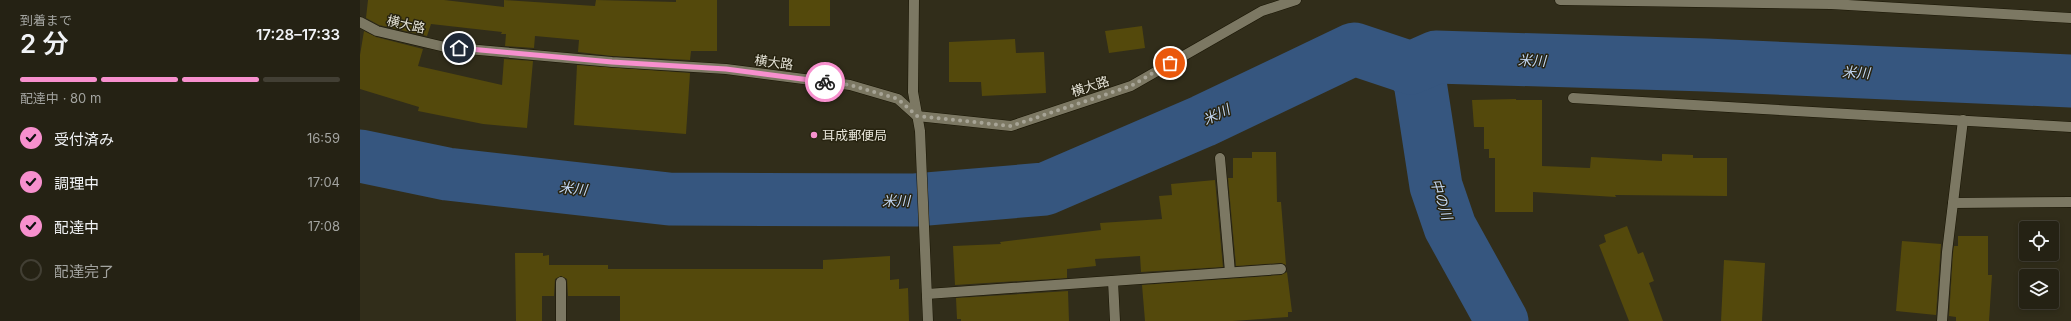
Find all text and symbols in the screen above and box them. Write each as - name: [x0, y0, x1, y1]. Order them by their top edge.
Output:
- text: 到着まで: [20, 12, 72, 28]
- street label: 横大路: [385, 12, 427, 36]
- text: 17:28–17:33: [256, 25, 340, 44]
- text: 2 分: [20, 28, 69, 59]
- pin: [442, 31, 476, 65]
- icon: home: [448, 37, 470, 59]
- pin: [1153, 46, 1187, 80]
- water label: 米川: [1518, 51, 1548, 69]
- street label: 横大路: [754, 52, 794, 72]
- icon: bag: [1159, 52, 1181, 74]
- courier: [805, 62, 845, 102]
- water label: 米川: [1842, 63, 1872, 81]
- icon: bike: [814, 71, 836, 93]
- street label: 横大路: [1069, 72, 1111, 100]
- text: 配達中 · 80 m: [20, 90, 101, 106]
- water label: 米川: [1200, 100, 1234, 128]
- icon: check: [20, 127, 42, 149]
- place label: 耳成郵便局: [822, 127, 887, 143]
- text: 受付済み: [54, 130, 114, 149]
- text: 16:59: [307, 130, 340, 146]
- marker: 耳成郵便局: [809, 130, 819, 140]
- icon: check: [20, 171, 42, 193]
- text: 調理中: [54, 174, 99, 193]
- text: 17:04: [307, 174, 340, 190]
- water label: 中の川: [1428, 176, 1457, 223]
- water label: 米川: [558, 178, 590, 198]
- water label: 米川: [882, 192, 912, 209]
- icon: check: [20, 215, 42, 237]
- text: 配達中: [54, 218, 99, 237]
- text: 17:08: [308, 218, 340, 234]
- map controls: [2019, 221, 2059, 309]
- button: locate: [2019, 221, 2059, 261]
- text: 配達完了: [54, 262, 114, 281]
- button: layers: [2019, 269, 2059, 309]

